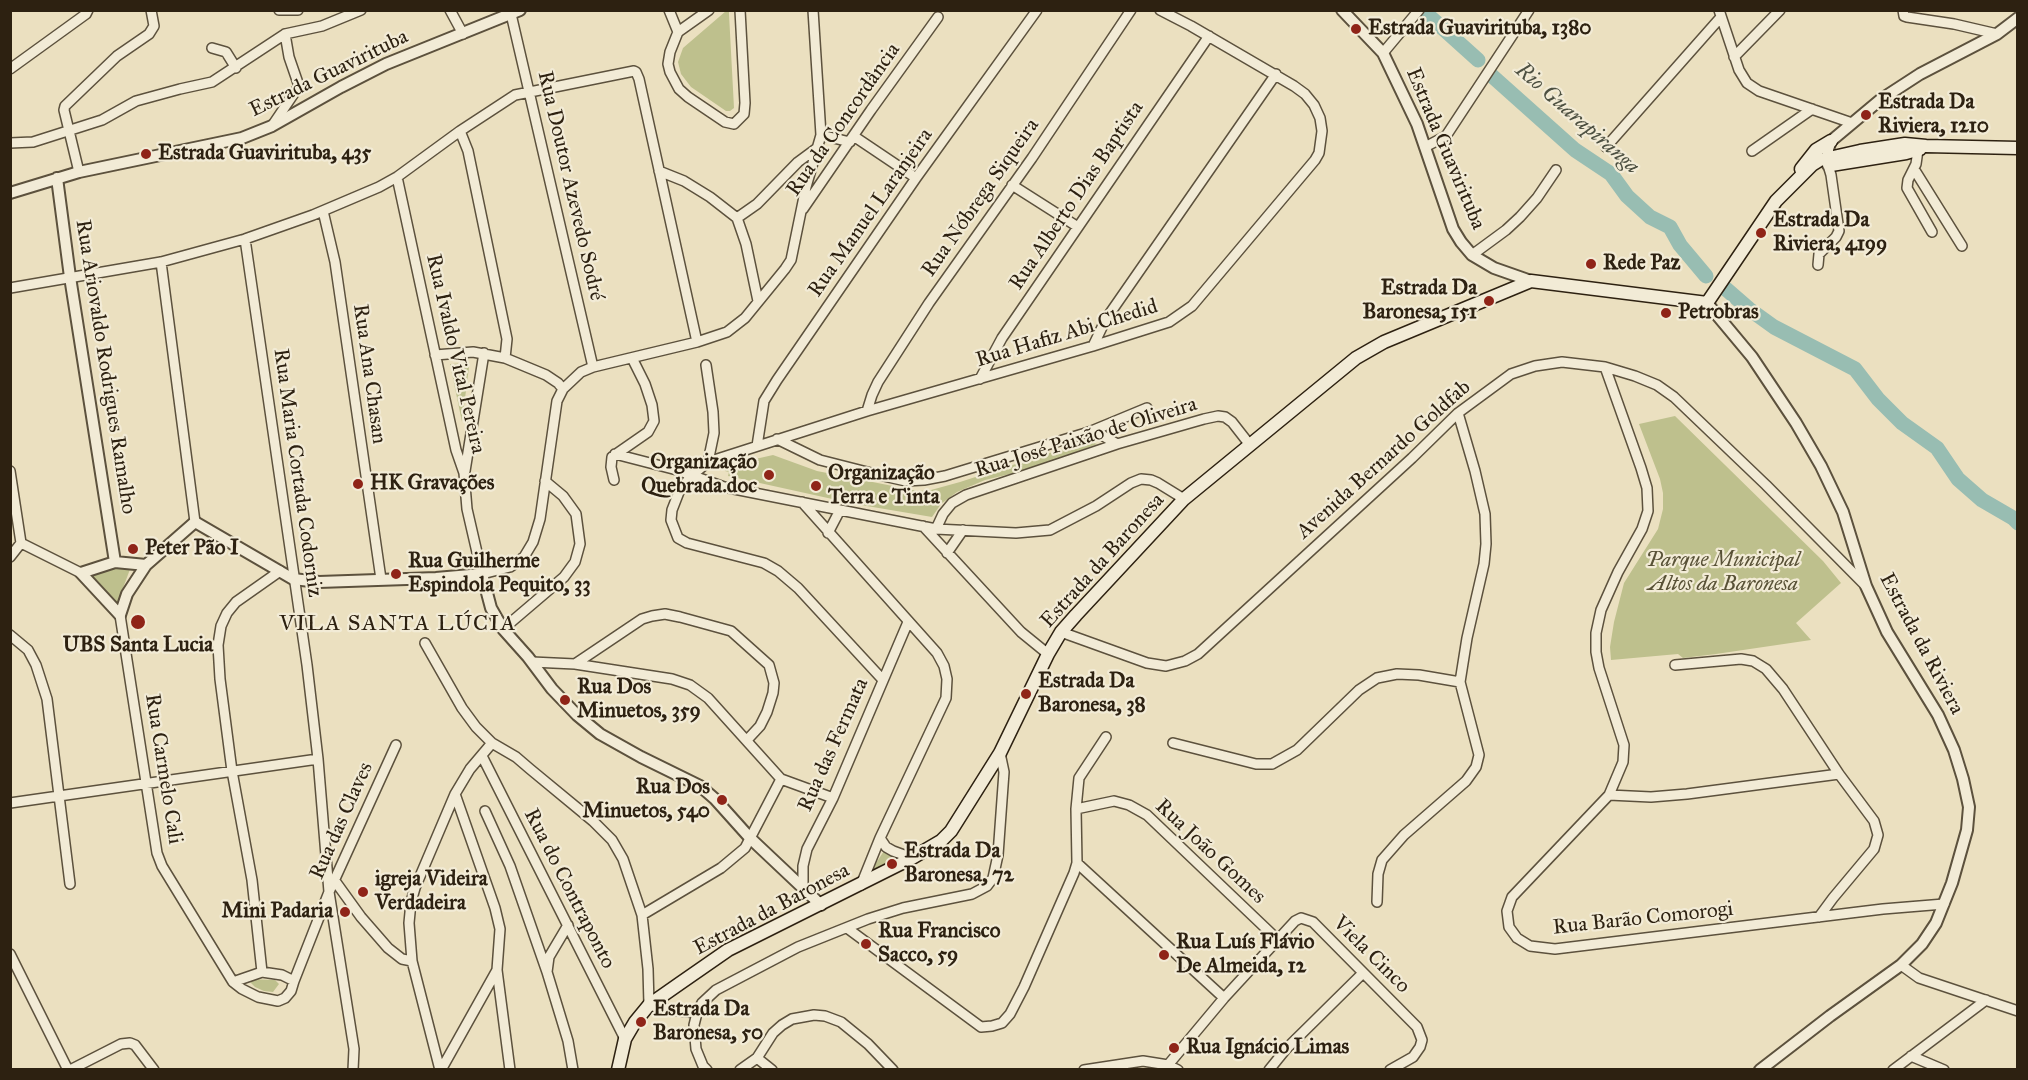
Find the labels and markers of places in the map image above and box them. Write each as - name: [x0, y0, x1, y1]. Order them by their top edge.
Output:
- place label: Estrada Guavirituba, 1380: [1368, 16, 1592, 42]
- marker: Estrada Guavirituba, 1380: [1349, 22, 1363, 36]
- place label: Estrada Da Riviera, 1210: [1878, 90, 1989, 140]
- marker: Estrada Da Riviera, 1210: [1859, 108, 1873, 122]
- place label: Estrada Guavirituba, 435: [158, 141, 371, 167]
- marker: Estrada Guavirituba, 435: [139, 147, 153, 161]
- place label: Estrada Da Riviera, 4199: [1773, 208, 1887, 258]
- marker: Estrada Da Riviera, 4199: [1754, 226, 1768, 240]
- place label: Rede Paz: [1603, 251, 1680, 277]
- marker: Rede Paz: [1584, 257, 1598, 271]
- place label: Estrada Da Baronesa, 151: [1363, 276, 1477, 326]
- marker: Estrada Da Baronesa, 151: [1482, 294, 1496, 308]
- place label: Petrobras: [1678, 300, 1759, 326]
- marker: Petrobras: [1659, 306, 1673, 320]
- place label: Organização Quebrada.doc: [641, 450, 757, 500]
- place label: Organização Terra e Tinta: [828, 461, 940, 511]
- marker: Organização Quebrada.doc: [762, 468, 776, 482]
- place label: HK Gravações: [370, 471, 494, 497]
- marker: HK Gravações: [351, 477, 365, 491]
- marker: Organização Terra e Tinta: [809, 479, 823, 493]
- place label: Peter Pão I: [145, 536, 239, 562]
- marker: Peter Pão I: [126, 542, 140, 556]
- place label: Rua Guilherme Espindola Pequito, 33: [408, 549, 591, 599]
- marker: Rua Guilherme Espindola Pequito, 33: [389, 567, 403, 581]
- marker: UBS Santa Lucia: [129, 613, 147, 631]
- place label: UBS Santa Lucia: [63, 633, 213, 659]
- place label: Estrada Da Baronesa, 38: [1038, 669, 1146, 719]
- place label: Rua Dos Minuetos, 359: [577, 675, 701, 725]
- marker: Estrada Da Baronesa, 38: [1019, 687, 1033, 701]
- marker: Rua Dos Minuetos, 359: [558, 693, 572, 707]
- place label: Rua Dos Minuetos, 540: [582, 775, 710, 825]
- marker: Rua Dos Minuetos, 540: [715, 793, 729, 807]
- place label: Estrada Da Baronesa, 72: [904, 839, 1014, 889]
- marker: Estrada Da Baronesa, 72: [885, 857, 899, 871]
- place label: igreja Videira Verdadeira: [375, 867, 488, 917]
- marker: igreja Videira Verdadeira: [356, 885, 370, 899]
- place label: Mini Padaria: [221, 899, 333, 925]
- marker: Mini Padaria: [338, 905, 352, 919]
- place label: Rua Francisco Sacco, 59: [878, 919, 1000, 969]
- place label: Rua Luís Flávio De Almeida, 12: [1176, 930, 1314, 980]
- marker: Rua Francisco Sacco, 59: [859, 937, 873, 951]
- marker: Rua Luís Flávio De Almeida, 12: [1157, 948, 1171, 962]
- place label: Estrada Da Baronesa, 50: [653, 997, 763, 1047]
- marker: Estrada Da Baronesa, 50: [634, 1015, 648, 1029]
- place label: Rua Ignácio Limas: [1186, 1035, 1349, 1061]
- marker: Rua Ignácio Limas: [1167, 1041, 1181, 1055]

